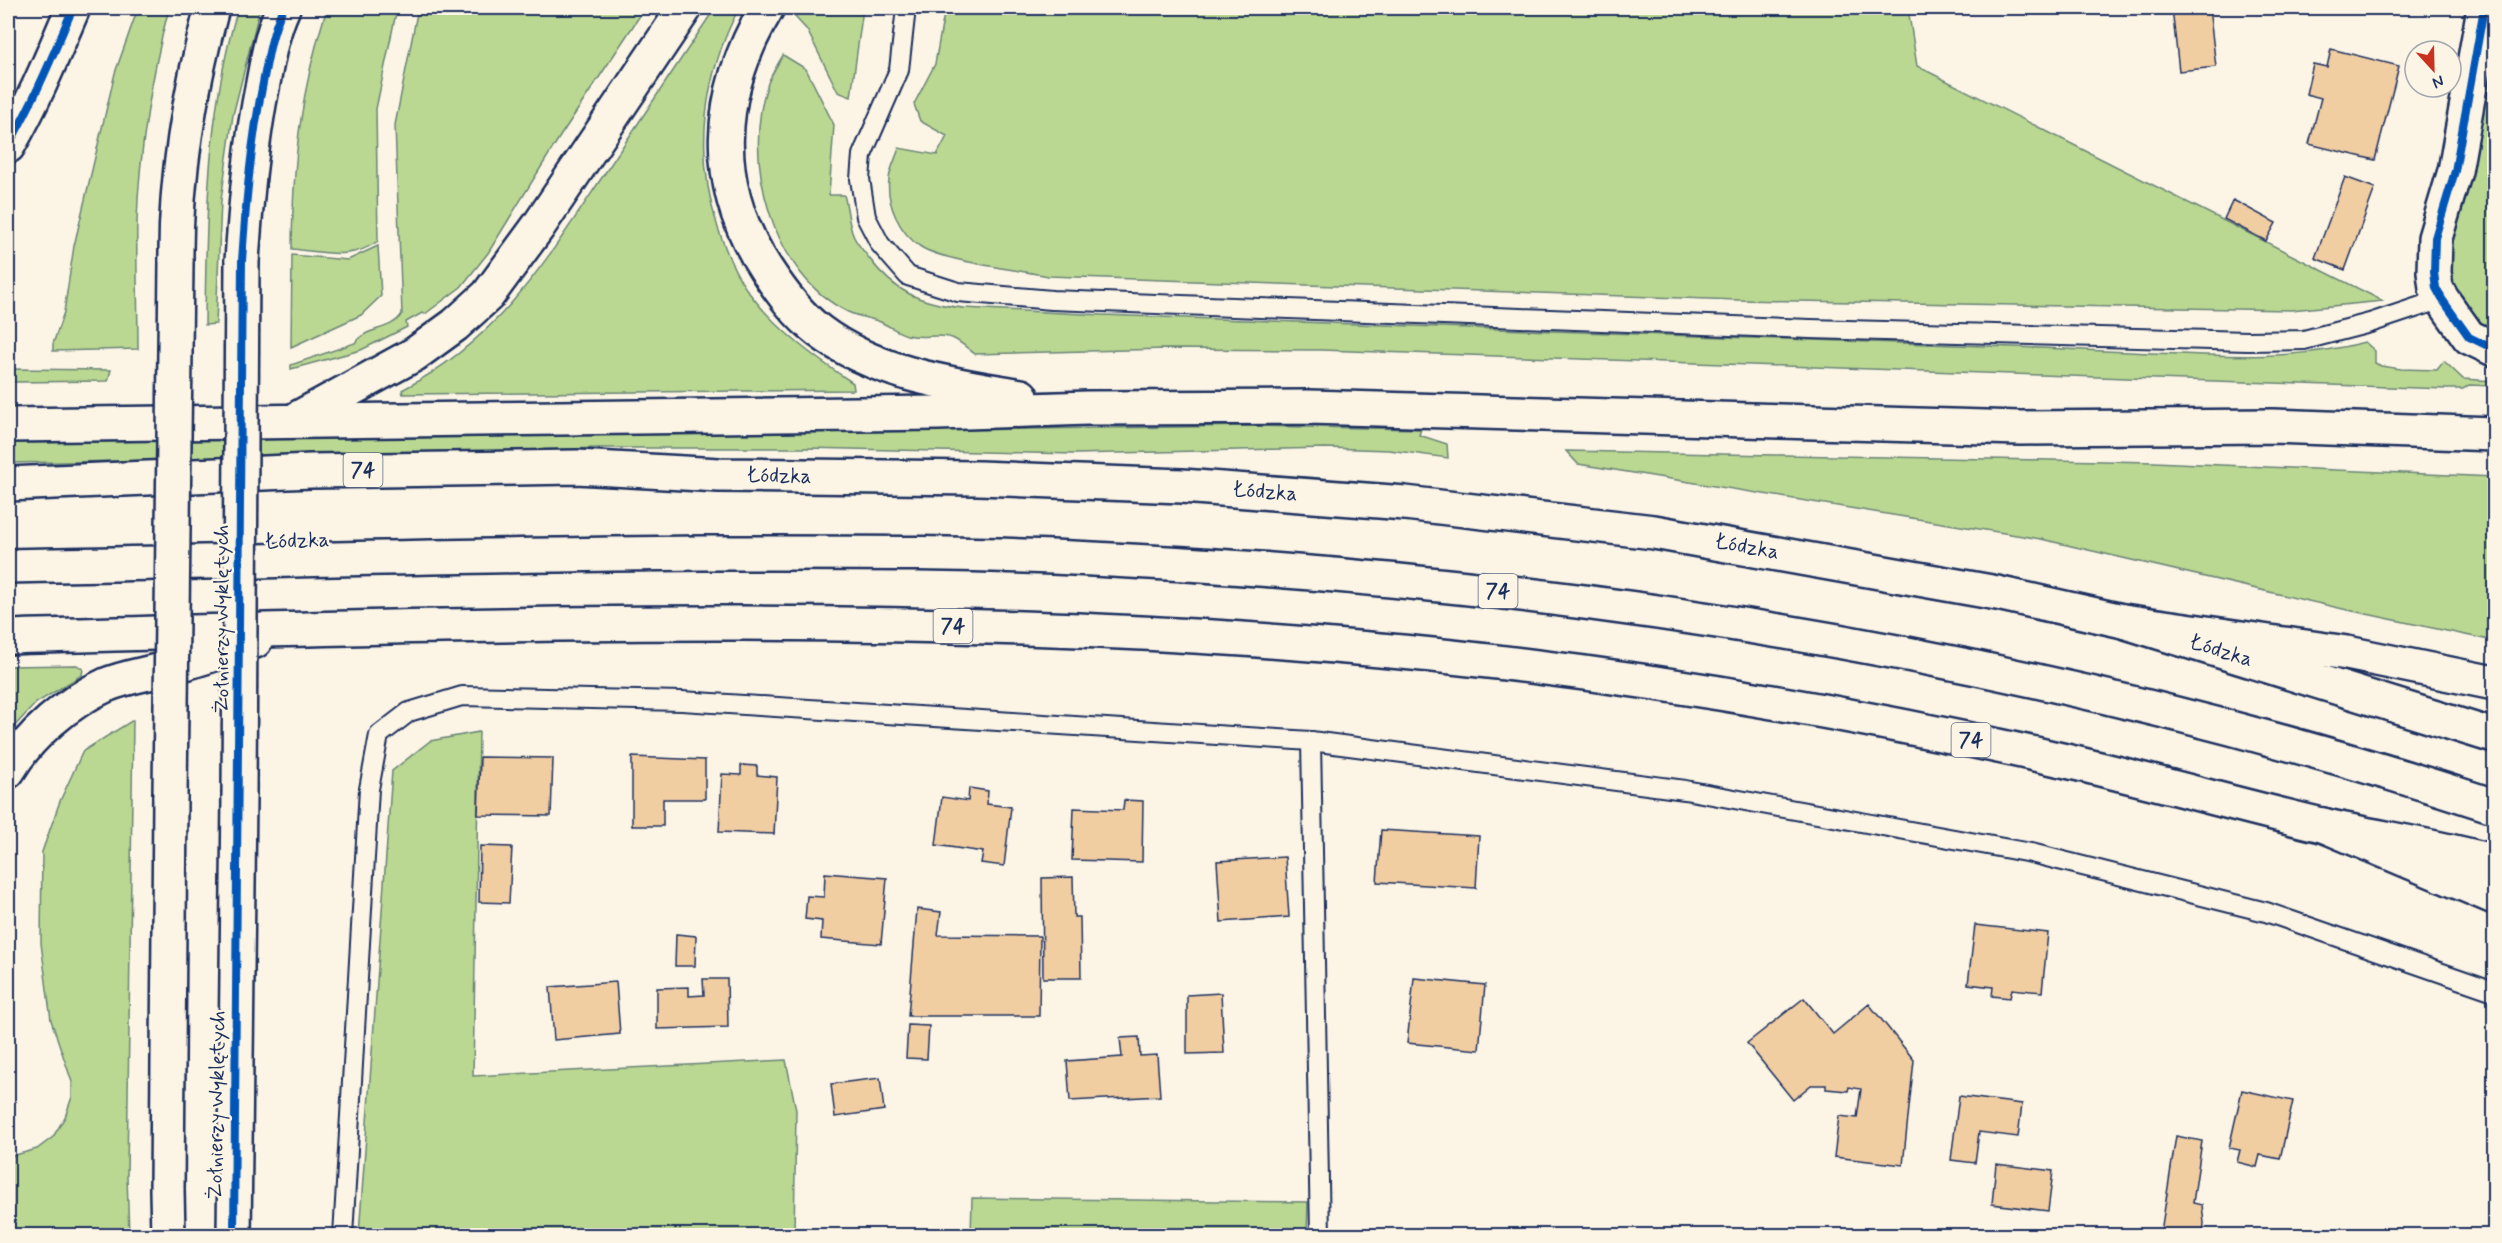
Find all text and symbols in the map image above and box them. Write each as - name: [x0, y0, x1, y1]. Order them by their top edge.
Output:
- north arrow: [2403, 39, 2463, 99]
- text: N: [2429, 70, 2447, 93]
- road number: 74: [344, 453, 382, 487]
- street label: Łódzka: [746, 461, 812, 491]
- street label: Łódzka: [1232, 476, 1298, 508]
- street label: Żołnierzy Wyklętych: [208, 525, 236, 713]
- street label: Łódzka: [264, 526, 330, 556]
- street label: Łódzka: [1713, 528, 1781, 566]
- road number: 74: [1478, 574, 1518, 608]
- road number: 74: [934, 609, 972, 643]
- street label: Łódzka: [2186, 628, 2256, 674]
- road number: 74: [1952, 723, 1990, 757]
- street label: Żołnierzy Wyklętych: [201, 1010, 233, 1200]

